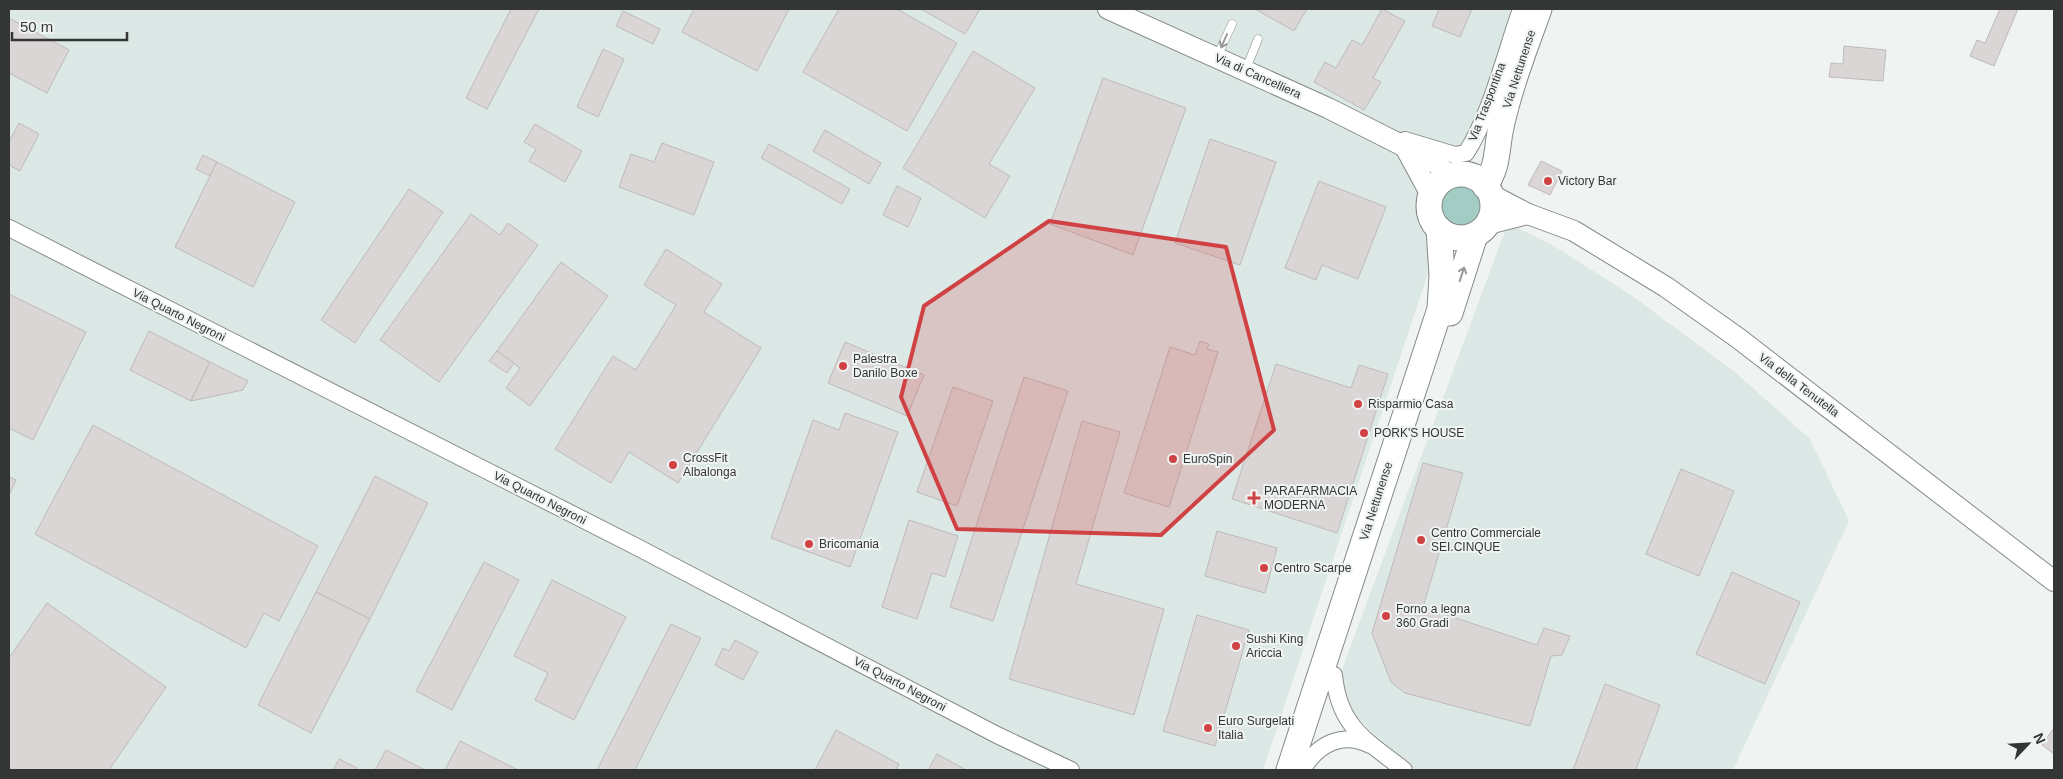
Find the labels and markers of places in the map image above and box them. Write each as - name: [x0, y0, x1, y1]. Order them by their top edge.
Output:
- place label: Victory Bar: [1558, 174, 1616, 188]
- marker: Victory Bar: [1542, 175, 1554, 187]
- place label: Palestra Danilo Boxe: [853, 352, 918, 380]
- marker: Palestra Danilo Boxe: [837, 360, 849, 372]
- place label: Risparmio Casa: [1368, 397, 1454, 411]
- marker: Risparmio Casa: [1352, 398, 1364, 410]
- place label: PORK'S HOUSE: [1374, 426, 1464, 440]
- marker: PORK'S HOUSE: [1358, 427, 1370, 439]
- place label: CrossFit Albalonga: [683, 451, 737, 479]
- place label: EuroSpin: [1183, 452, 1232, 466]
- marker: EuroSpin: [1167, 453, 1179, 465]
- marker: CrossFit Albalonga: [667, 459, 679, 471]
- place label: PARAFARMACIA MODERNA: [1264, 484, 1357, 512]
- marker: PARAFARMACIA MODERNA: [1248, 492, 1260, 504]
- place label: Centro Commerciale SEI.CINQUE: [1431, 526, 1541, 554]
- marker: Centro Commerciale SEI.CINQUE: [1415, 534, 1427, 546]
- place label: Bricomania: [819, 537, 879, 551]
- marker: Bricomania: [803, 538, 815, 550]
- place label: Centro Scarpe: [1274, 561, 1352, 575]
- marker: Centro Scarpe: [1258, 562, 1270, 574]
- place label: Forno a legna 360 Gradi: [1396, 602, 1470, 630]
- marker: Forno a legna 360 Gradi: [1380, 610, 1392, 622]
- place label: Sushi King Ariccia: [1246, 632, 1303, 660]
- marker: Sushi King Ariccia: [1230, 640, 1242, 652]
- place label: Euro Surgelati Italia: [1218, 714, 1294, 742]
- marker: Euro Surgelati Italia: [1202, 722, 1214, 734]

